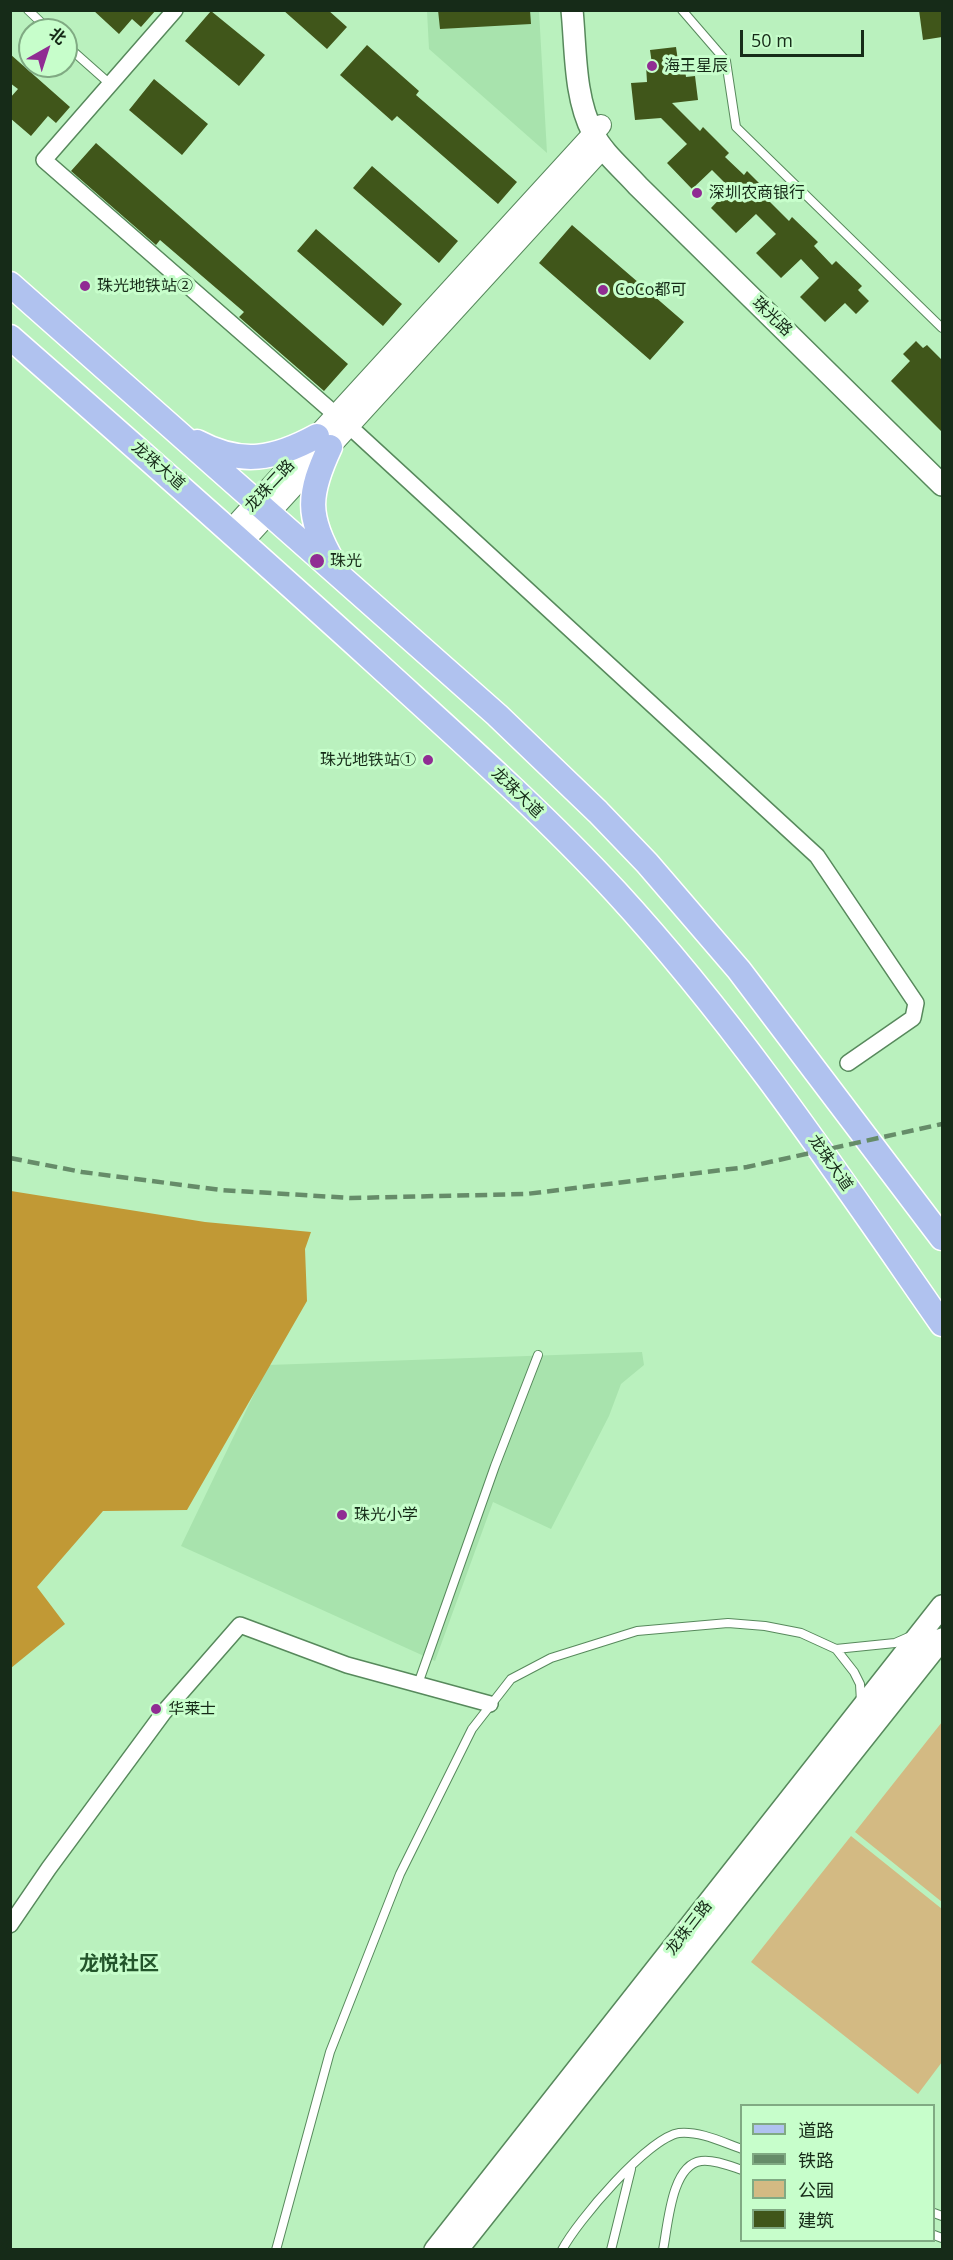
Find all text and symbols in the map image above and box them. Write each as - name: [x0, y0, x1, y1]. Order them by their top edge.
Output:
- north arrow: [18, 18, 78, 78]
- scale bar: [743, 18, 868, 56]
- text: 北: [45, 22, 71, 49]
- text: 50 m: [751, 28, 793, 52]
- place label: 海王星辰: [664, 56, 728, 76]
- marker: 海王星辰: [645, 59, 659, 73]
- place label: 深圳农商银行: [709, 183, 805, 203]
- marker: 深圳农商银行: [690, 186, 704, 200]
- place label: 珠光地铁站②: [97, 276, 193, 296]
- marker: 珠光地铁站②: [78, 279, 92, 293]
- place label: CoCo都可: [615, 280, 686, 300]
- marker: CoCo都可: [596, 283, 610, 297]
- street label: 珠光路: [748, 293, 796, 341]
- street label: 龙珠大道: [128, 438, 188, 494]
- street label: 龙珠二路: [241, 456, 299, 516]
- place label: 珠光: [330, 551, 362, 571]
- marker: 珠光: [308, 552, 326, 570]
- place label: 珠光地铁站①: [320, 750, 416, 770]
- marker: 珠光地铁站①: [421, 753, 435, 767]
- street label: 龙珠大道: [487, 764, 547, 822]
- street label: 龙珠大道: [804, 1131, 856, 1195]
- place label: 珠光小学: [354, 1505, 418, 1525]
- marker: 珠光小学: [335, 1508, 349, 1522]
- place label: 华莱士: [168, 1699, 216, 1719]
- marker: 华莱士: [149, 1702, 163, 1716]
- street label: 龙珠三路: [662, 1897, 716, 1959]
- district label: 龙悦社区: [79, 1952, 159, 1976]
- legend: [740, 2104, 935, 2242]
- text: 道路: [798, 2118, 834, 2142]
- text: 铁路: [798, 2148, 834, 2172]
- text: 公园: [798, 2178, 834, 2202]
- text: 建筑: [798, 2208, 834, 2232]

